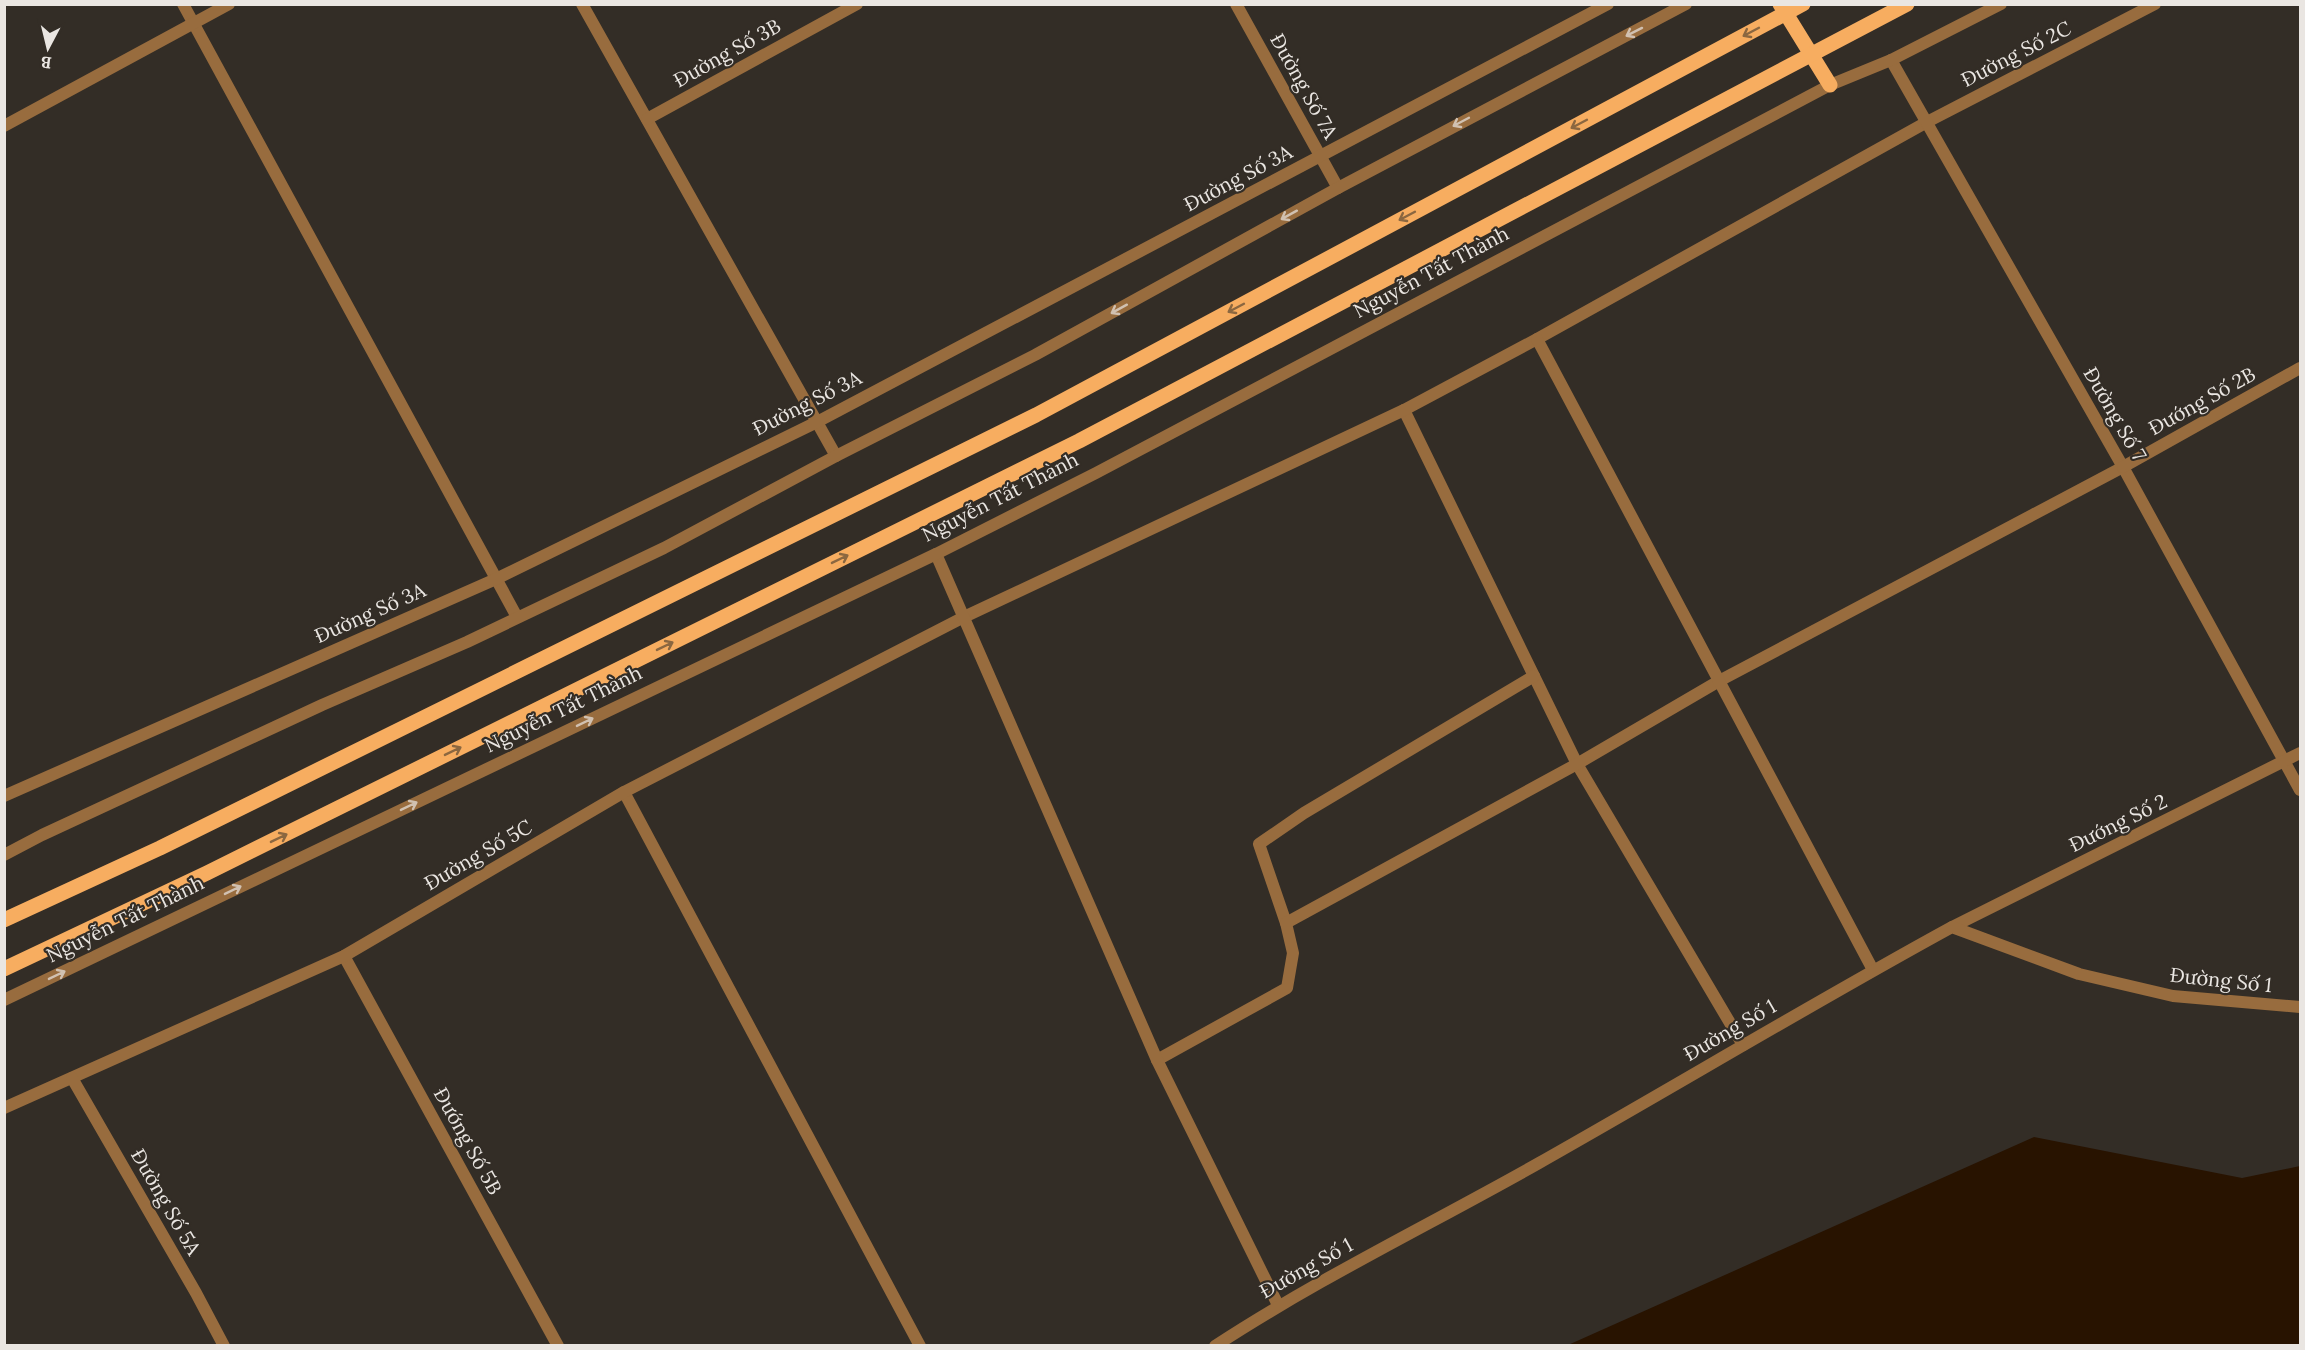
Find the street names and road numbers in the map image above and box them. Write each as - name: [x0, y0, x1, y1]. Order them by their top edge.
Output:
- street label: Đường Số 3B: [669, 13, 785, 92]
- street label: Đường Số 2C: [1957, 15, 2075, 92]
- street label: Đường Số 7A: [1265, 29, 1344, 143]
- street label: Đường Số 3A: [1179, 138, 1297, 217]
- street label: Nguyễn Tất Thành: [1349, 220, 1513, 323]
- street label: Đướng Số 2B: [2144, 361, 2260, 440]
- street label: Đường Số 7: [2078, 362, 2152, 465]
- street label: Đường Số 3A: [748, 364, 866, 441]
- street label: Nguyễn Tất Thành: [917, 446, 1082, 547]
- street label: Đường Số 3A: [310, 577, 430, 648]
- street label: Nguyễn Tất Thành: [480, 660, 646, 758]
- street label: Đướng Số 2: [2065, 788, 2171, 857]
- street label: Đường Số 5C: [419, 814, 536, 895]
- street label: Nguyễn Tất Thành: [42, 870, 208, 968]
- street label: Đường Số 1: [2169, 962, 2273, 997]
- street label: Đường Số 1: [1679, 993, 1780, 1066]
- street label: Đướng Số 5B: [429, 1083, 508, 1199]
- street label: Đường Số 5A: [126, 1144, 207, 1260]
- street label: Đường Số 1: [1255, 1232, 1357, 1303]

